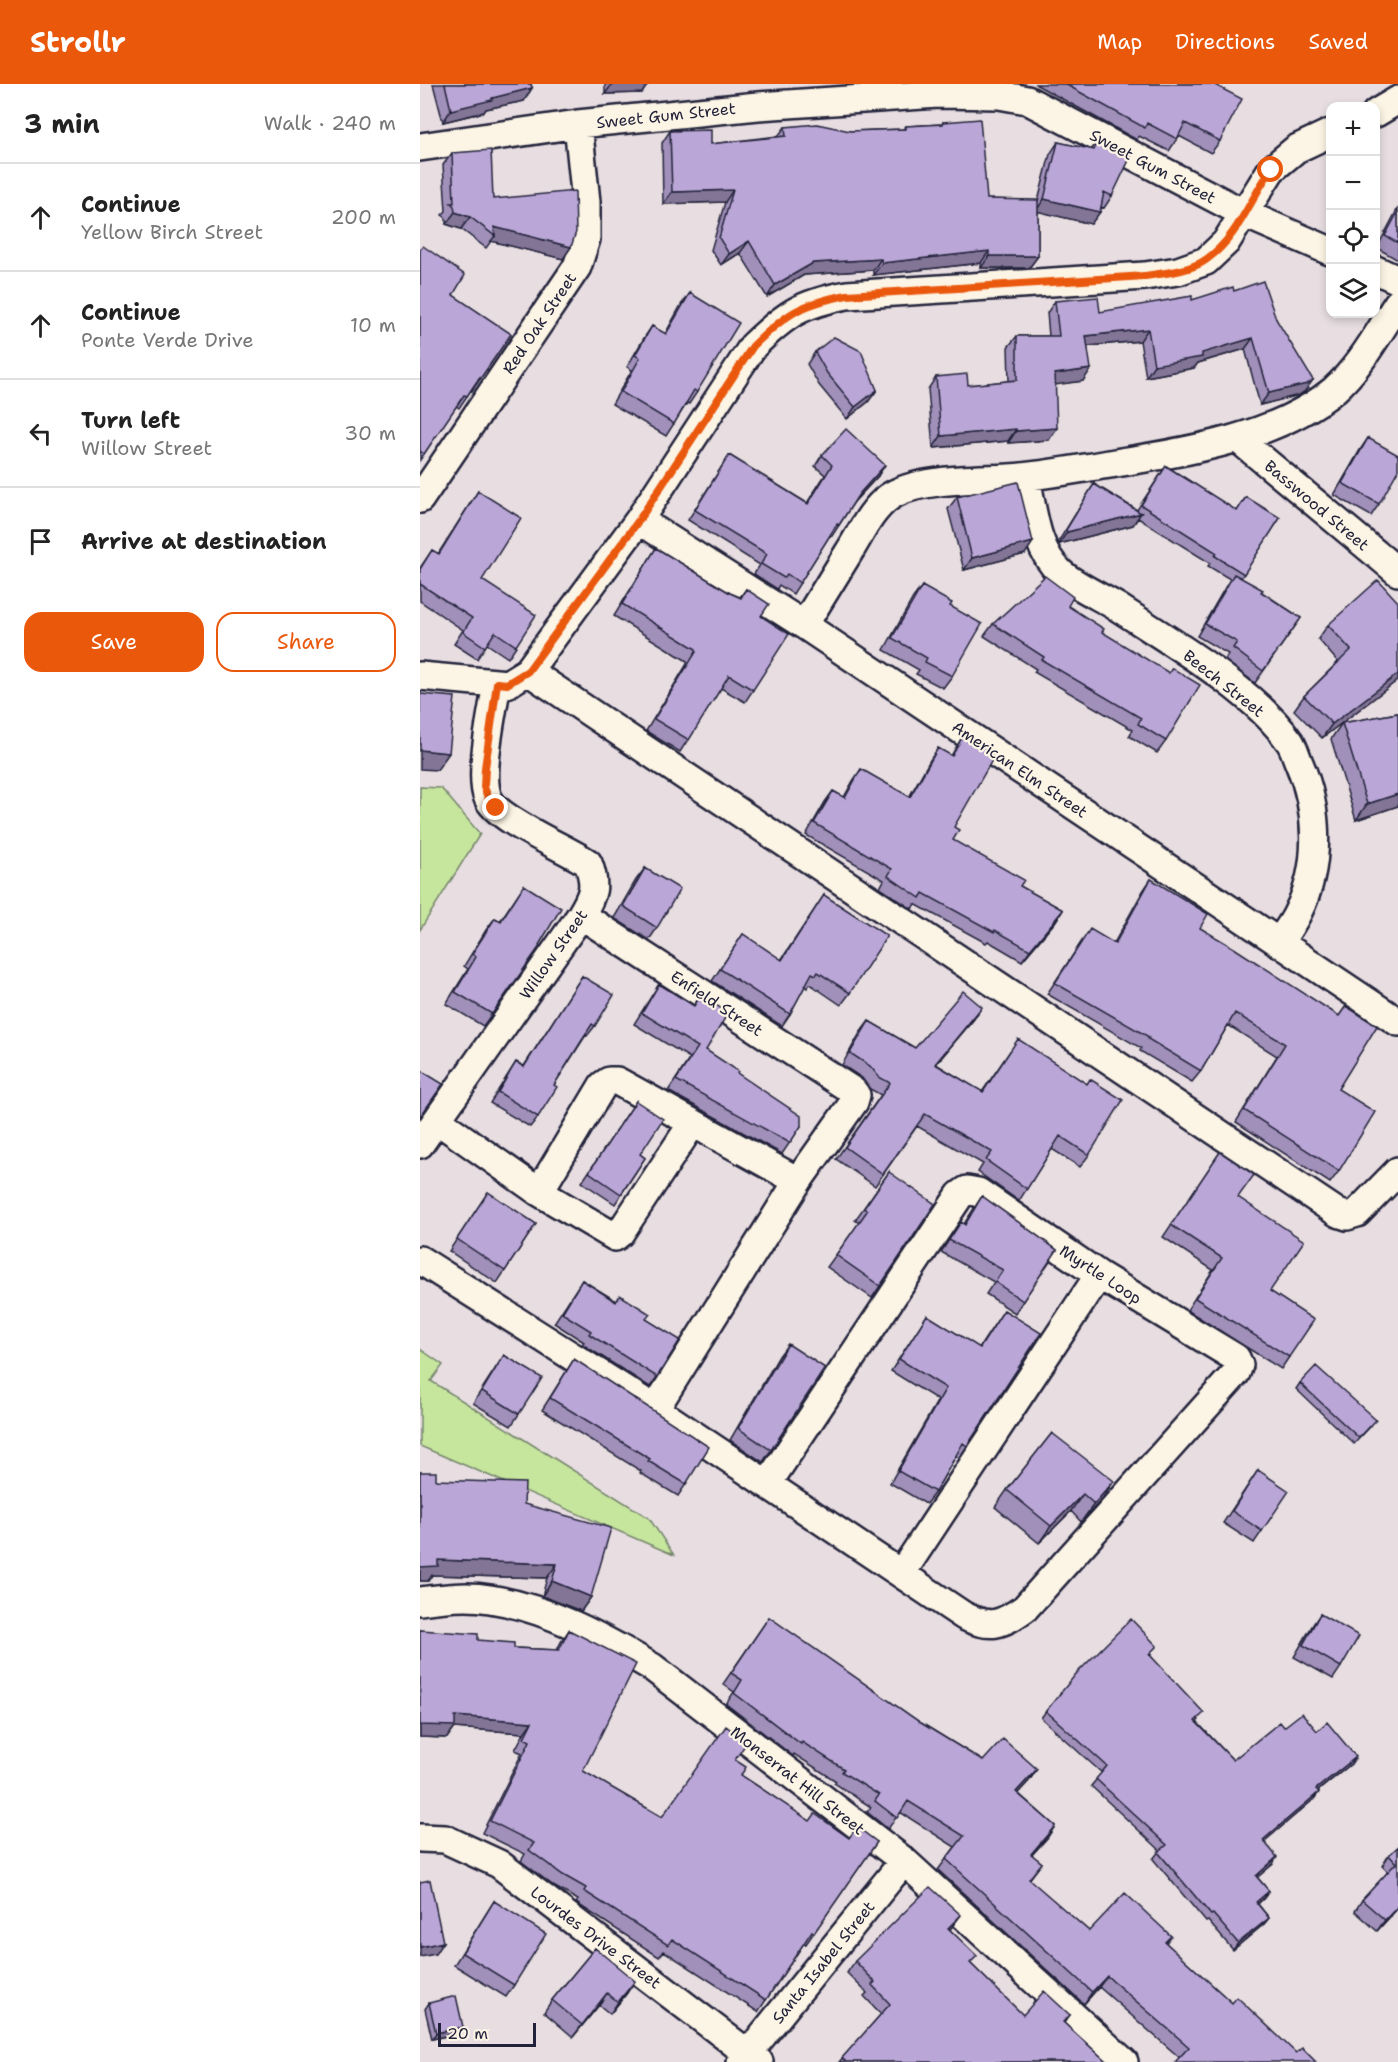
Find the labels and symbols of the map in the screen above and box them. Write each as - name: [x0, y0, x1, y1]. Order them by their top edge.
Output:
- street label: Sweet Gum Street: [595, 98, 737, 133]
- street label: Sweet Gum Street: [1086, 124, 1219, 209]
- route start: [1257, 156, 1283, 182]
- street label: Red Oak Street: [498, 268, 581, 378]
- street label: Basswood Street: [1260, 456, 1373, 555]
- street label: Beech Street: [1179, 645, 1269, 722]
- street label: American Elm Street: [948, 716, 1092, 823]
- route end: [482, 794, 508, 820]
- street label: Willow Street: [515, 905, 592, 1003]
- street label: Enfield Street: [667, 966, 767, 1041]
- street label: Myrtle Loop: [1056, 1240, 1146, 1309]
- street label: Monserrat Hill Street: [726, 1721, 869, 1839]
- street label: Lourdes Drive Street: [526, 1881, 665, 1993]
- street label: Santa Isabel Street: [767, 1897, 879, 2028]
- scale bar: [438, 2020, 536, 2048]

